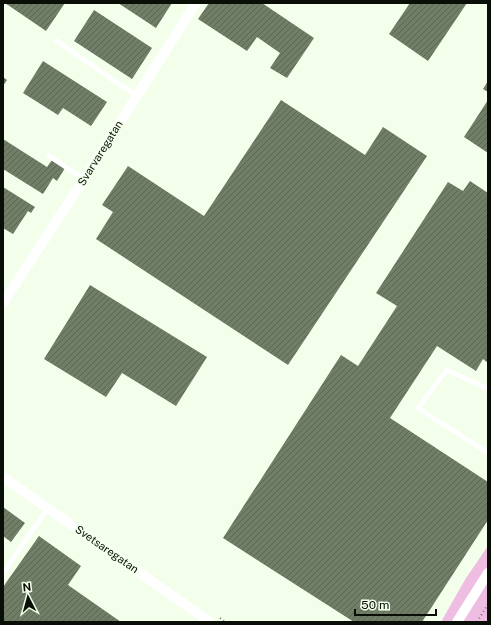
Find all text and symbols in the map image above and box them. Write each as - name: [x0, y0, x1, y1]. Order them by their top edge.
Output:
- street label: Svarvaregatan: [75, 118, 125, 188]
- street label: Svetsaregatan: [73, 523, 141, 575]
- north arrow: [8, 577, 48, 617]
- text: N: [22, 581, 32, 593]
- scale bar: [355, 591, 436, 617]
- text: 50 m: [361, 598, 389, 612]

